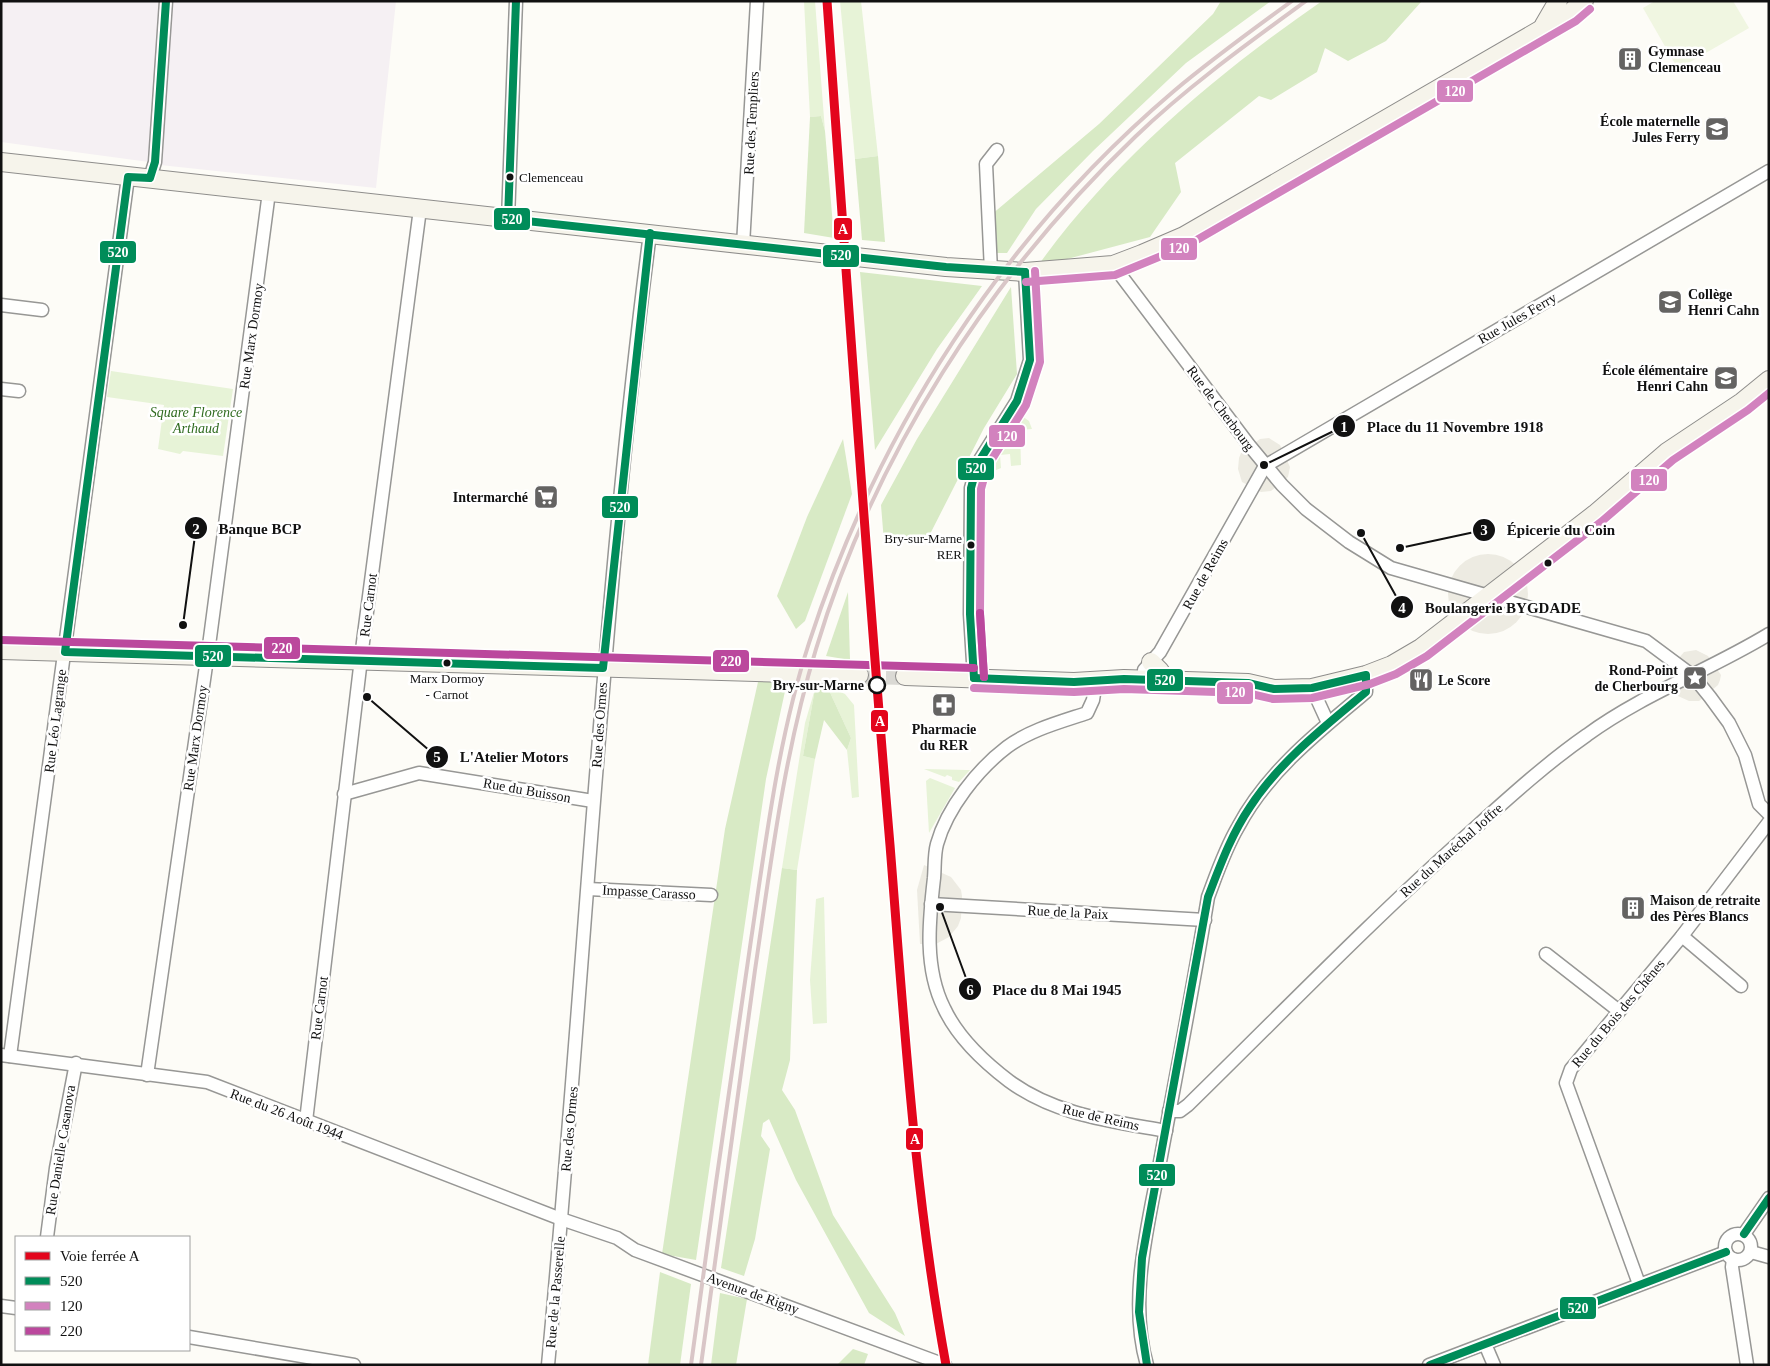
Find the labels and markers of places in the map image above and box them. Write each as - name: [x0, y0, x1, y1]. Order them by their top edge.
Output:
- place label: Gymnase Clemenceau: [1648, 44, 1721, 75]
- building icon: Gymnase Clemenceau: [1617, 46, 1643, 72]
- place label: École maternelle Jules Ferry: [1600, 113, 1700, 145]
- school or university icon: École maternelle Jules Ferry: [1704, 116, 1730, 142]
- place label: Clemenceau: [519, 170, 584, 185]
- marker: Clemenceau: [505, 172, 515, 182]
- place label: Collège Henri Cahn: [1688, 287, 1759, 318]
- school or university icon: Collège Henri Cahn: [1657, 289, 1683, 315]
- place label: École élémentaire Henri Cahn: [1602, 362, 1708, 394]
- school or university icon: École élémentaire Henri Cahn: [1713, 365, 1739, 391]
- callout: Place du 11 Novembre 1918: [1332, 411, 1553, 441]
- supermarket icon: Intermarché: [533, 484, 559, 510]
- place label: Intermarché: [453, 490, 528, 505]
- callout: Banque BCP: [183, 513, 311, 543]
- callout: Épicerie du Coin: [1471, 515, 1625, 545]
- place label: Bry-sur-Marne RER: [884, 531, 962, 562]
- marker: Bry-sur-Marne RER: [966, 540, 976, 550]
- unlabelled marker: [1543, 558, 1553, 568]
- callout: Boulangerie BYGDADE: [1390, 592, 1591, 622]
- marker: Marx Dormoy - Carnot: [442, 658, 452, 668]
- place label: Rond-Point de Cherbourg: [1594, 663, 1678, 694]
- place icon: Rond-Point de Cherbourg: [1682, 665, 1708, 691]
- restaurant icon: Le Score: [1408, 667, 1434, 693]
- place label: Marx Dormoy - Carnot: [410, 671, 485, 702]
- place label: Le Score: [1438, 673, 1490, 688]
- marker: Bry-sur-Marne: [868, 676, 886, 694]
- place label: Bry-sur-Marne: [773, 678, 864, 693]
- pharmacy icon: Pharmacie du RER: [931, 692, 957, 718]
- place label: Pharmacie du RER: [912, 722, 976, 753]
- callout: L'Atelier Motors: [425, 742, 578, 772]
- place label: Maison de retraite des Pères Blancs: [1650, 893, 1760, 924]
- building icon: Maison de retraite des Pères Blancs: [1620, 895, 1646, 921]
- callout: Place du 8 Mai 1945: [958, 974, 1132, 1004]

